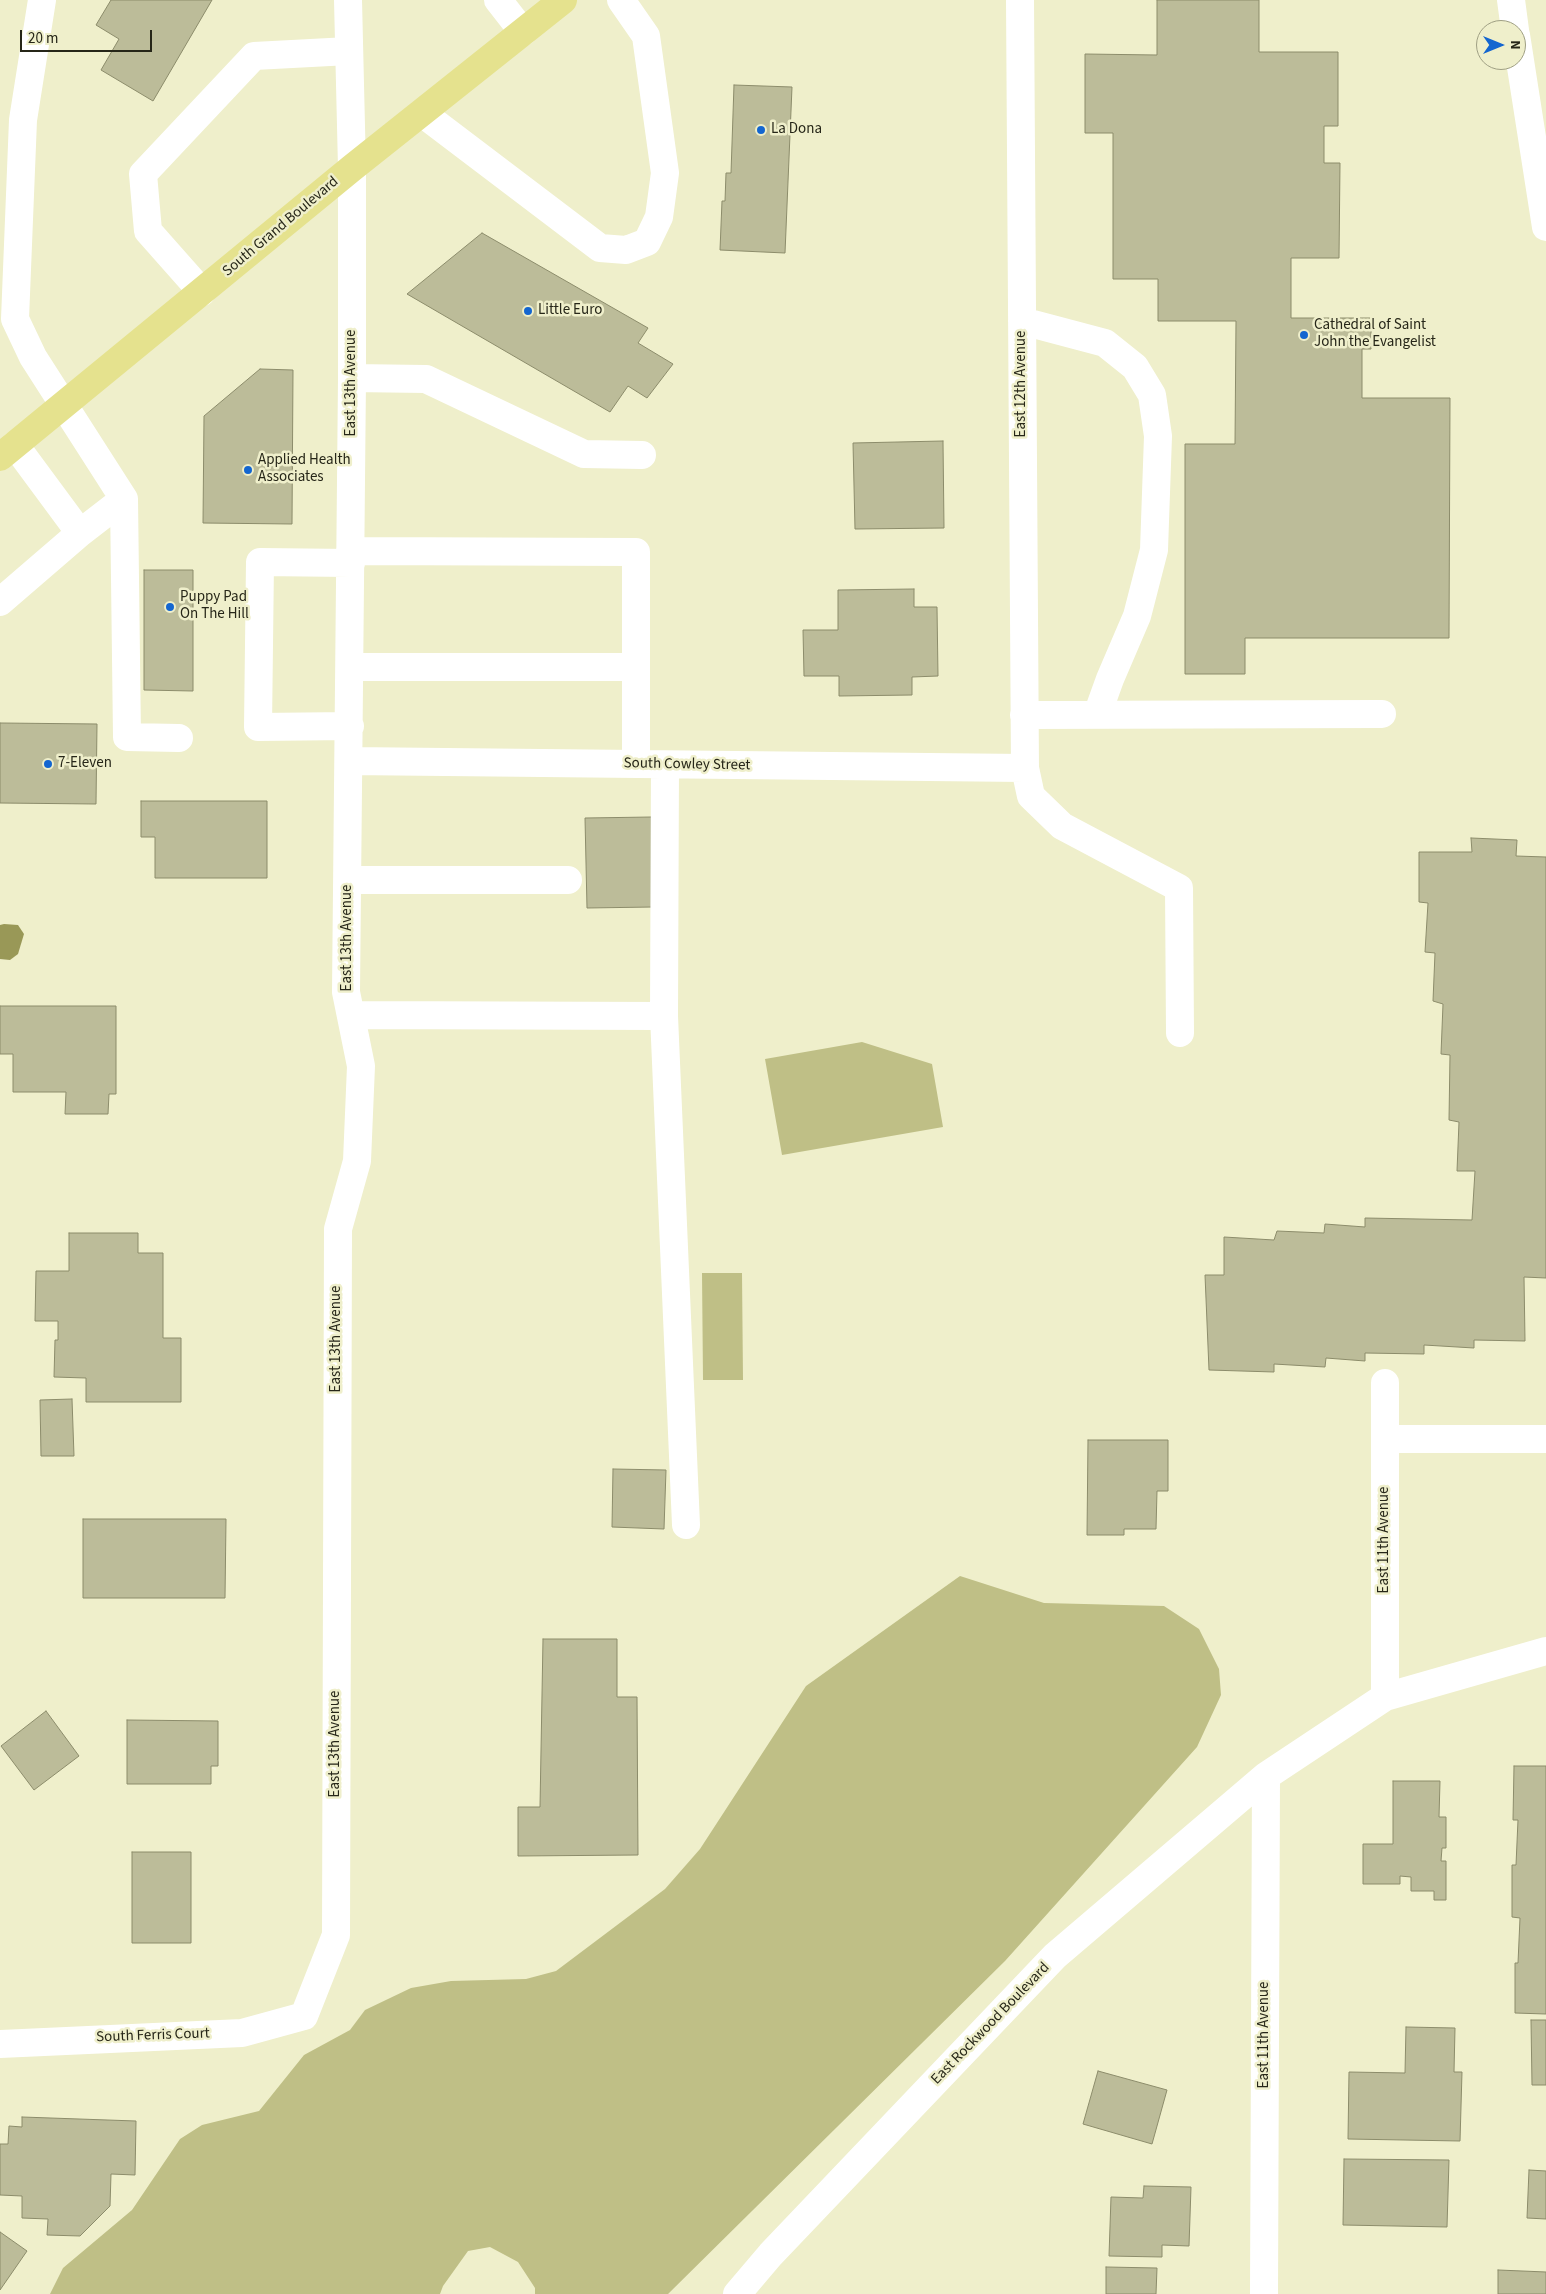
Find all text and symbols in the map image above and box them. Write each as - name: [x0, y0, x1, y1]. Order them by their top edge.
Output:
- scale bar: [22, 20, 155, 52]
- north arrow: [1476, 20, 1526, 70]
- text: 20 m: [28, 28, 58, 49]
- text: N: [1505, 40, 1525, 50]
- place label: La Dona: [771, 121, 822, 139]
- marker: La Dona: [755, 124, 767, 136]
- street label: South Grand Boulevard: [219, 173, 343, 281]
- place label: Little Euro: [538, 302, 602, 320]
- marker: Little Euro: [522, 305, 534, 317]
- place label: Cathedral of Saint John the Evangelist: [1314, 317, 1436, 352]
- marker: Cathedral of Saint John the Evangelist: [1298, 329, 1310, 341]
- street label: East 13th Avenue: [343, 330, 361, 436]
- street label: East 12th Avenue: [1013, 331, 1031, 437]
- place label: Applied Health Associates: [258, 452, 351, 487]
- marker: Applied Health Associates: [242, 464, 254, 476]
- place label: Puppy Pad On The Hill: [180, 589, 249, 624]
- marker: Puppy Pad On The Hill: [164, 601, 176, 613]
- place label: 7-Eleven: [58, 755, 112, 773]
- street label: South Cowley Street: [623, 755, 751, 775]
- marker: 7-Eleven: [42, 758, 54, 770]
- street label: East 13th Avenue: [339, 885, 357, 991]
- street label: East 13th Avenue: [328, 1286, 346, 1392]
- street label: East 11th Avenue: [1376, 1487, 1394, 1593]
- street label: East 13th Avenue: [327, 1691, 345, 1797]
- street label: East Rockwood Boulevard: [928, 1959, 1054, 2089]
- street label: East 11th Avenue: [1256, 1982, 1274, 2088]
- street label: South Ferris Court: [96, 2025, 210, 2047]

